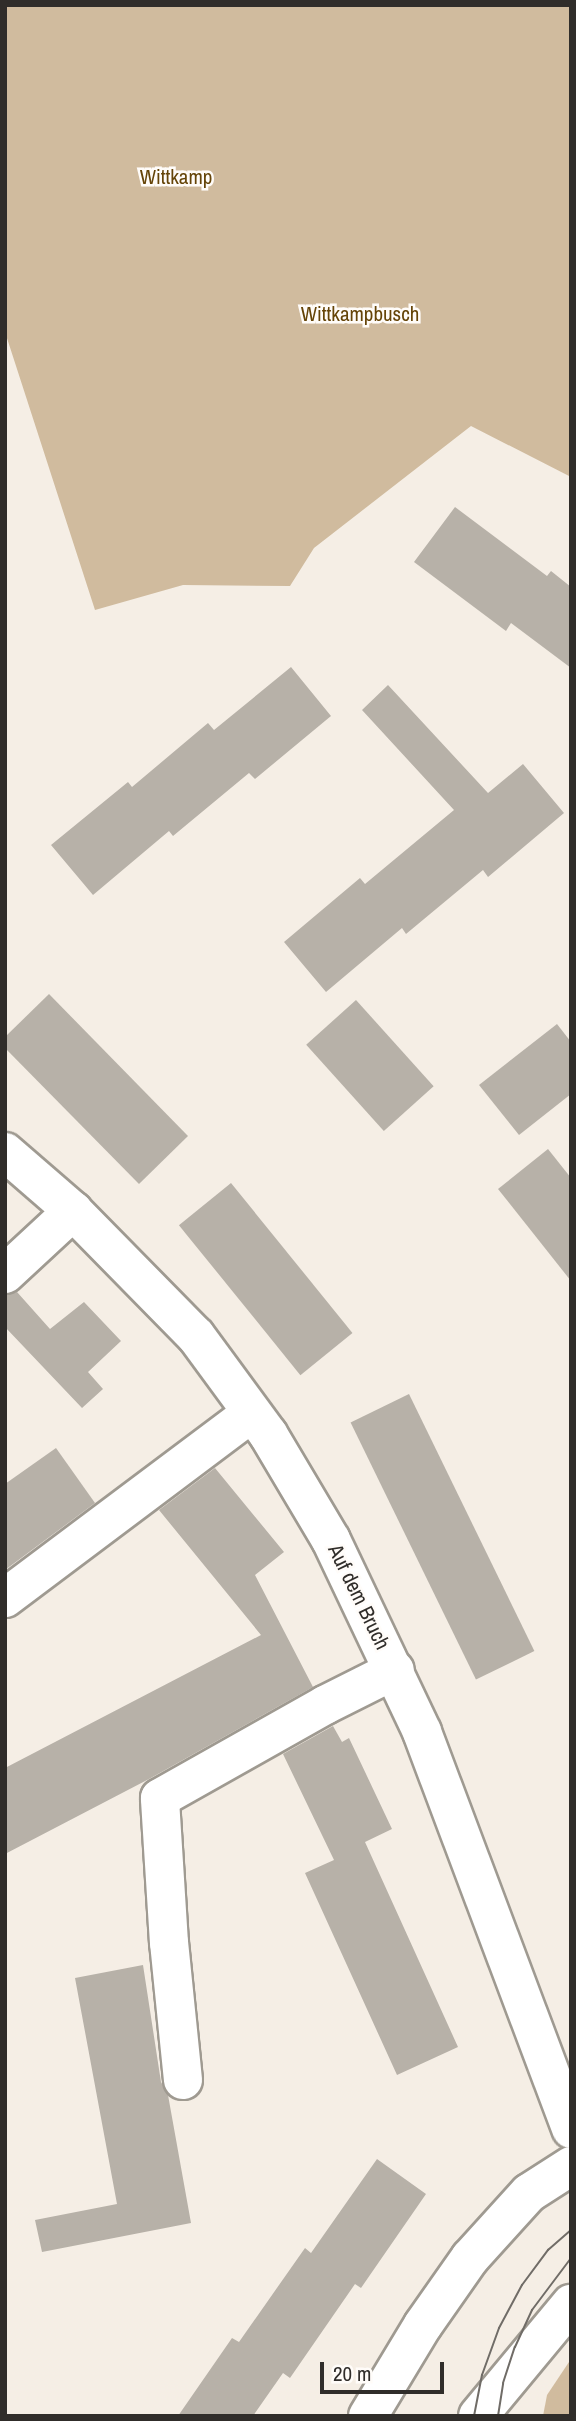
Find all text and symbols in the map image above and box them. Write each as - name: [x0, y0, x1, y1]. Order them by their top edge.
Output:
- park label: Wittkamp: [140, 164, 212, 190]
- park label: Wittkampbusch: [301, 301, 419, 327]
- street label: Auf dem Bruch: [323, 1540, 395, 1654]
- scale bar: [324, 2348, 448, 2392]
- text: 20 m: [333, 2359, 371, 2388]

